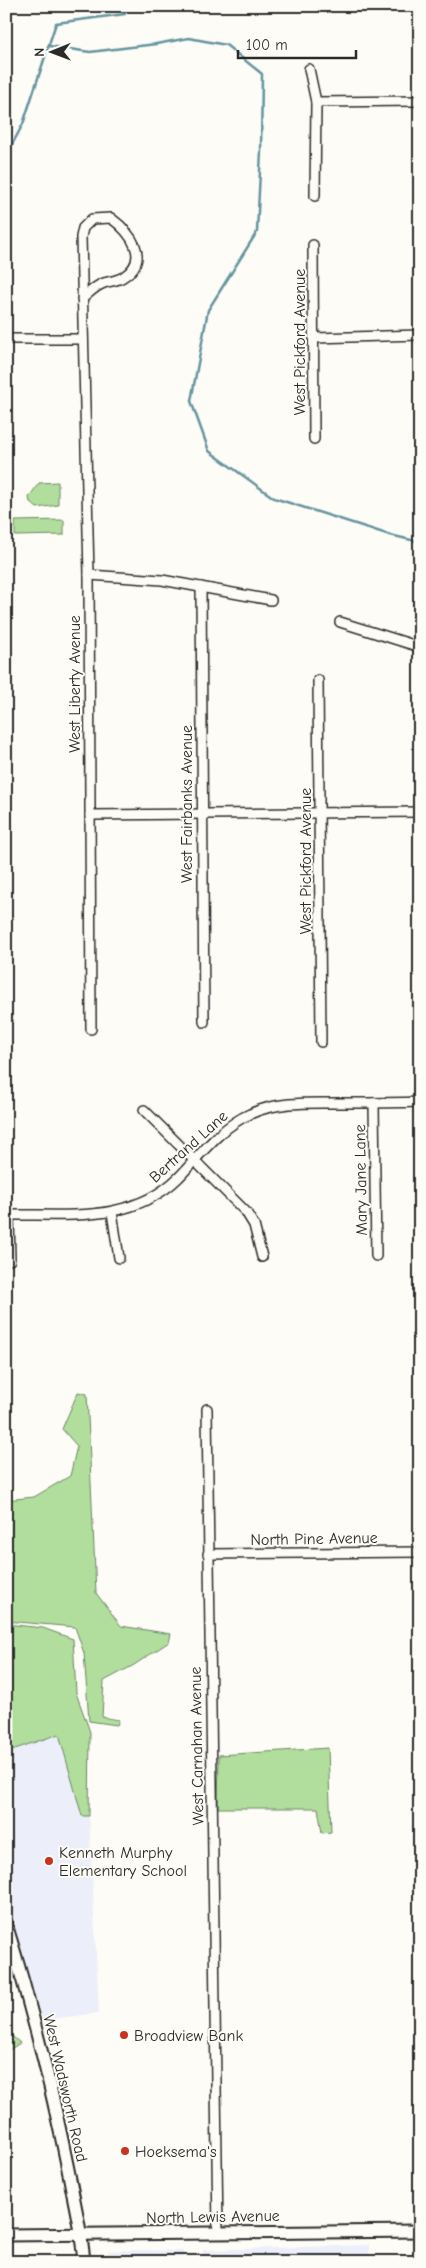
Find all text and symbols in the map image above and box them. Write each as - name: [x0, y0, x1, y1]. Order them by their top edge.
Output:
- north arrow: [28, 28, 78, 78]
- scale bar: [238, 28, 356, 60]
- text: 100 m: [246, 36, 288, 54]
- text: N: [31, 48, 48, 57]
- street label: West Pickford Avenue: [291, 269, 309, 415]
- street label: West Liberty Avenue: [66, 615, 84, 753]
- street label: West Fairbanks Avenue: [178, 725, 196, 883]
- street label: West Pickford Avenue: [297, 788, 315, 934]
- street label: Bertrand Lane: [146, 1107, 231, 1186]
- street label: Mary Jane Lane: [351, 1124, 371, 1236]
- street label: North Pine Avenue: [250, 1529, 378, 1549]
- street label: West Carnahan Avenue: [187, 1667, 207, 1825]
- place label: Kenneth Murphy Elementary School: [59, 1844, 187, 1880]
- marker: Kenneth Murphy Elementary School: [43, 1855, 55, 1867]
- street label: West Wadsworth Road: [39, 2013, 91, 2164]
- place label: Broadview Bank: [134, 2027, 243, 2045]
- marker: Broadview Bank: [118, 2029, 130, 2041]
- place label: Hoeksema's: [135, 2143, 217, 2161]
- marker: Hoeksema's: [119, 2145, 131, 2157]
- street label: North Lewis Avenue: [146, 2207, 280, 2227]

